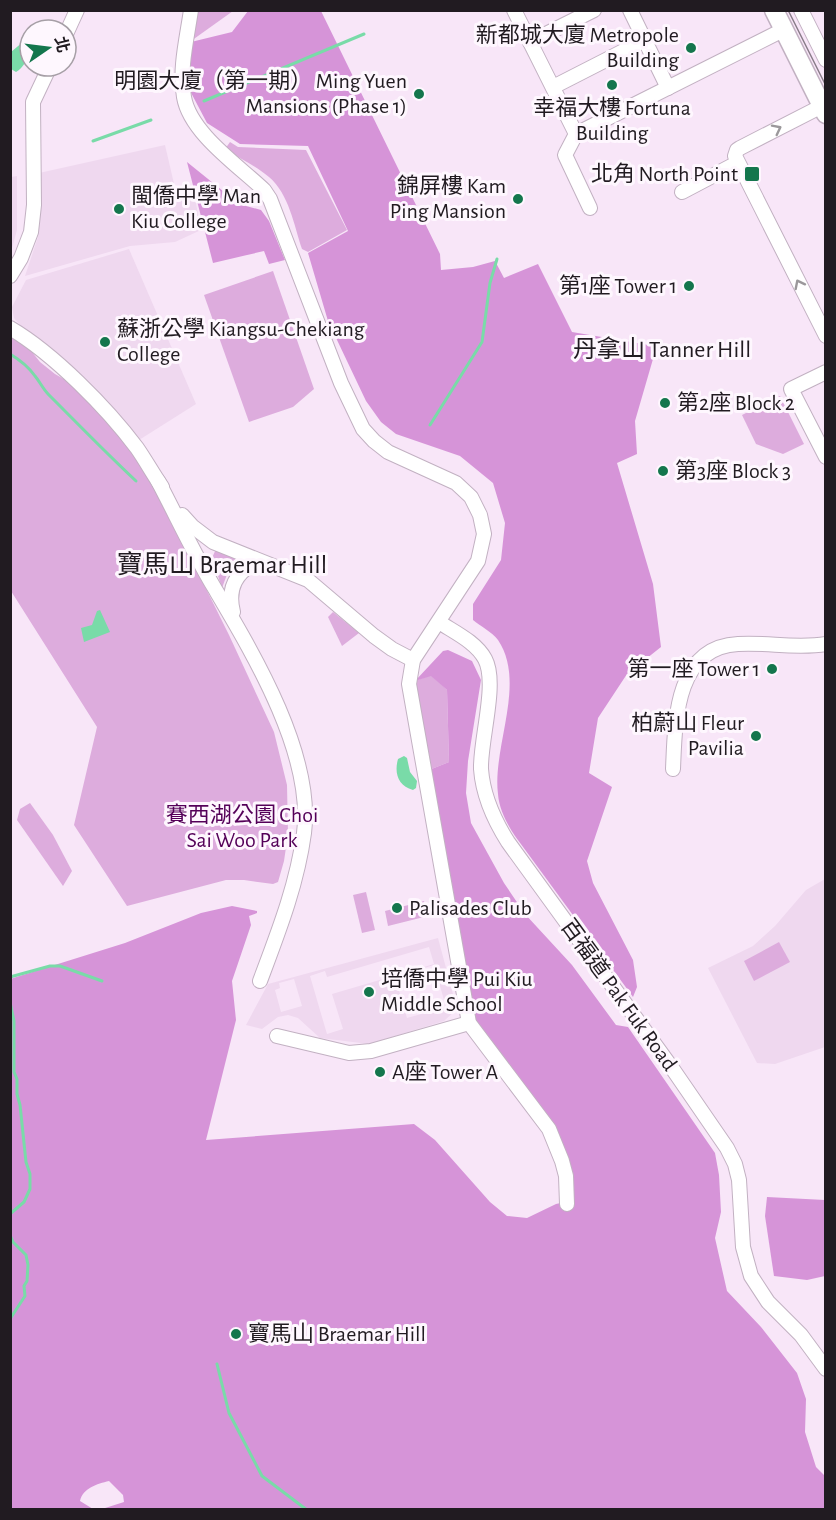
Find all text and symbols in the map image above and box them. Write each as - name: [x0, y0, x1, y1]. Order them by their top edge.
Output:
- north arrow: [18, 18, 78, 78]
- place label: 新都城大廈 Metropole Building: [476, 23, 679, 71]
- text: 北: [52, 35, 72, 54]
- marker: 新都城大廈 Metropole Building: [684, 41, 698, 55]
- place label: 明園大廈（第一期） Ming Yuen Mansions (Phase 1): [114, 69, 407, 117]
- marker: 幸福大樓 Fortuna Building: [605, 78, 619, 92]
- marker: 明園大廈（第一期） Ming Yuen Mansions (Phase 1): [412, 87, 426, 101]
- place label: 幸福大樓 Fortuna Building: [533, 96, 691, 144]
- one-way arrow: [771, 125, 782, 136]
- place label: 北角 North Point: [591, 162, 738, 185]
- marker: 北角 North Point: [743, 165, 761, 183]
- place label: 錦屏樓 Kam Ping Mansion: [390, 174, 506, 222]
- place label: 閩僑中學 Man Kiu College: [131, 184, 261, 232]
- marker: 錦屏樓 Kam Ping Mansion: [511, 192, 525, 206]
- marker: 閩僑中學 Man Kiu College: [112, 202, 126, 216]
- place label: 第1座 Tower 1: [559, 274, 677, 297]
- marker: 第1座 Tower 1: [682, 279, 696, 293]
- one-way arrow: [795, 280, 806, 290]
- place label: 蘇浙公學 Kiangsu-Chekiang College: [117, 317, 365, 365]
- marker: 蘇浙公學 Kiangsu-Chekiang College: [98, 335, 112, 349]
- district label: 丹拿山 Tanner Hill: [573, 336, 751, 362]
- place label: 第2座 Block 2: [677, 391, 795, 414]
- marker: 第2座 Block 2: [658, 396, 672, 410]
- place label: 第3座 Block 3: [675, 459, 791, 482]
- marker: 第3座 Block 3: [656, 464, 670, 478]
- district label: 寶馬山 Braemar Hill: [117, 551, 327, 578]
- place label: 第一座 Tower 1: [628, 657, 760, 680]
- marker: 第一座 Tower 1: [765, 662, 779, 676]
- place label: 柏蔚山 Fleur Pavilia: [631, 711, 744, 759]
- marker: 柏蔚山 Fleur Pavilia: [749, 729, 763, 743]
- park label: 賽西湖公園 Choi Sai Woo Park: [166, 803, 318, 851]
- place label: Palisades Club: [409, 897, 532, 919]
- marker: Palisades Club: [390, 901, 404, 915]
- street label: 百福道 Pak Fuk Road: [557, 915, 682, 1075]
- place label: 培僑中學 Pui Kiu Middle School: [381, 967, 533, 1015]
- marker: 培僑中學 Pui Kiu Middle School: [362, 985, 376, 999]
- place label: A座 Tower A: [392, 1060, 499, 1083]
- marker: A座 Tower A: [373, 1065, 387, 1079]
- place label: 寶馬山 Braemar Hill: [248, 1322, 426, 1345]
- marker: 寶馬山 Braemar Hill: [229, 1327, 243, 1341]

